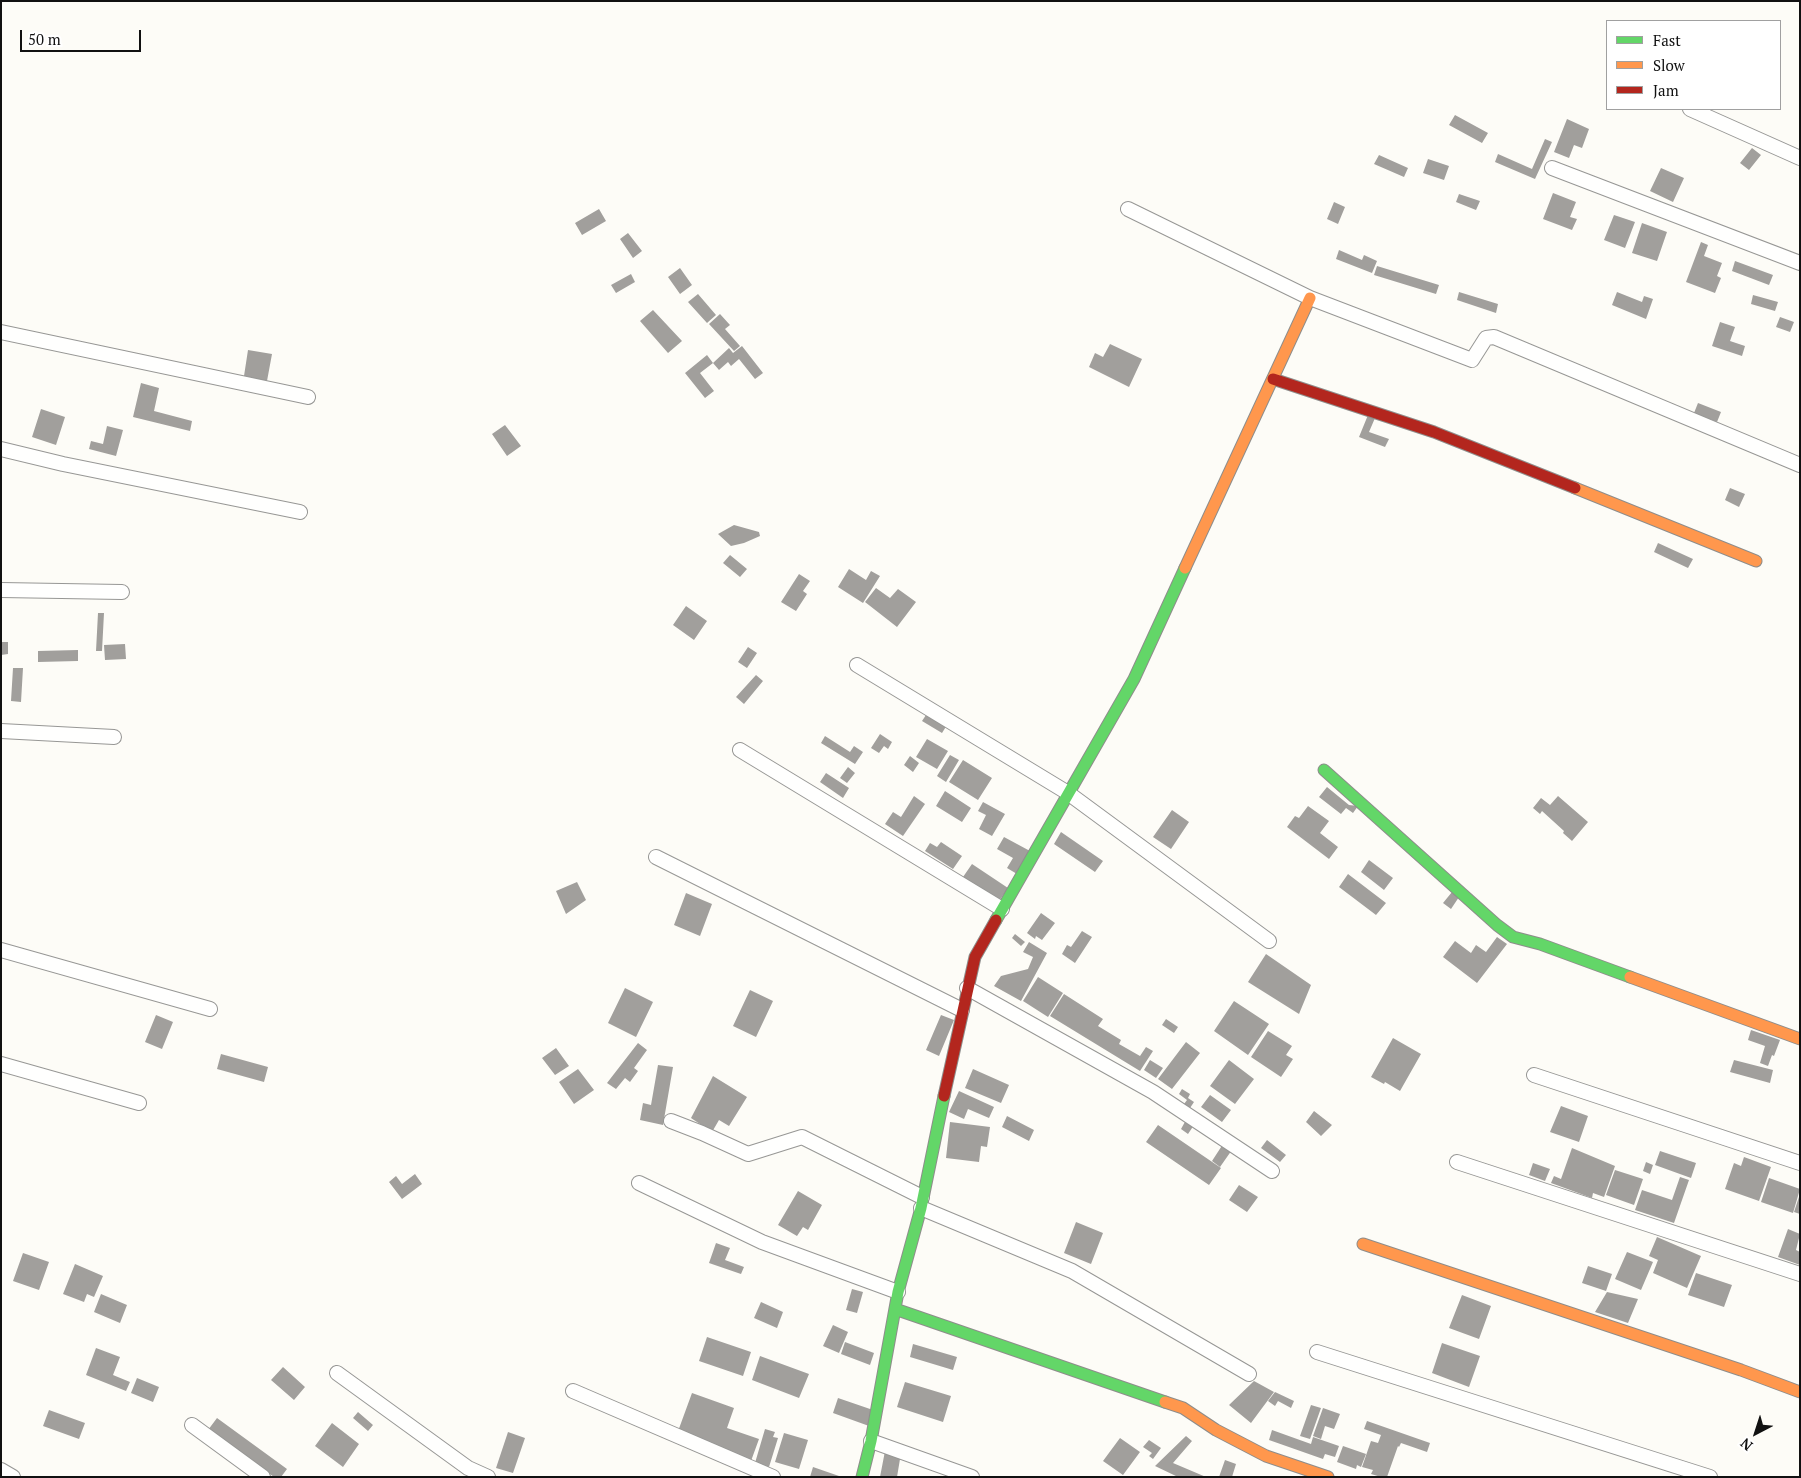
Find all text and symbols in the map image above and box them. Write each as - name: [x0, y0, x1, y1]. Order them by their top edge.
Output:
- scale bar: [22, 20, 144, 52]
- legend: [1606, 20, 1781, 110]
- text: 50 m: [28, 29, 61, 49]
- text: Fast: [1653, 30, 1681, 50]
- text: Slow: [1653, 55, 1685, 75]
- text: Jam: [1653, 80, 1679, 100]
- north arrow: [1731, 1408, 1781, 1458]
- text: N: [1736, 1434, 1756, 1456]

